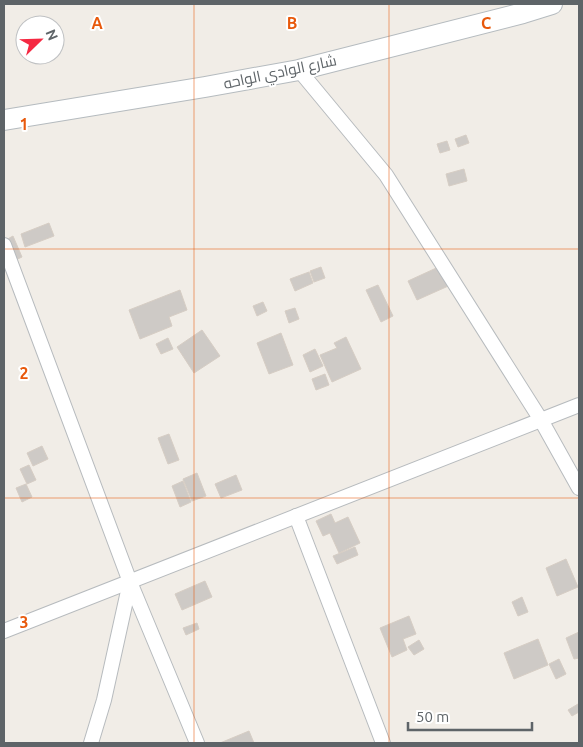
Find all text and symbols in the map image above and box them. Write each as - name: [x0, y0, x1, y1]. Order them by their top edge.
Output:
- text: A: [91, 14, 103, 32]
- text: B: [287, 14, 297, 32]
- text: C: [481, 14, 491, 32]
- north arrow: [15, 15, 65, 65]
- text: N: [43, 27, 61, 43]
- street label: شارع الوادي الواحه: [222, 51, 339, 96]
- text: 1: [19, 115, 29, 133]
- text: 2: [19, 364, 29, 382]
- text: 3: [19, 613, 29, 631]
- scale bar: [408, 700, 532, 732]
- text: 50 m: [416, 708, 449, 725]

